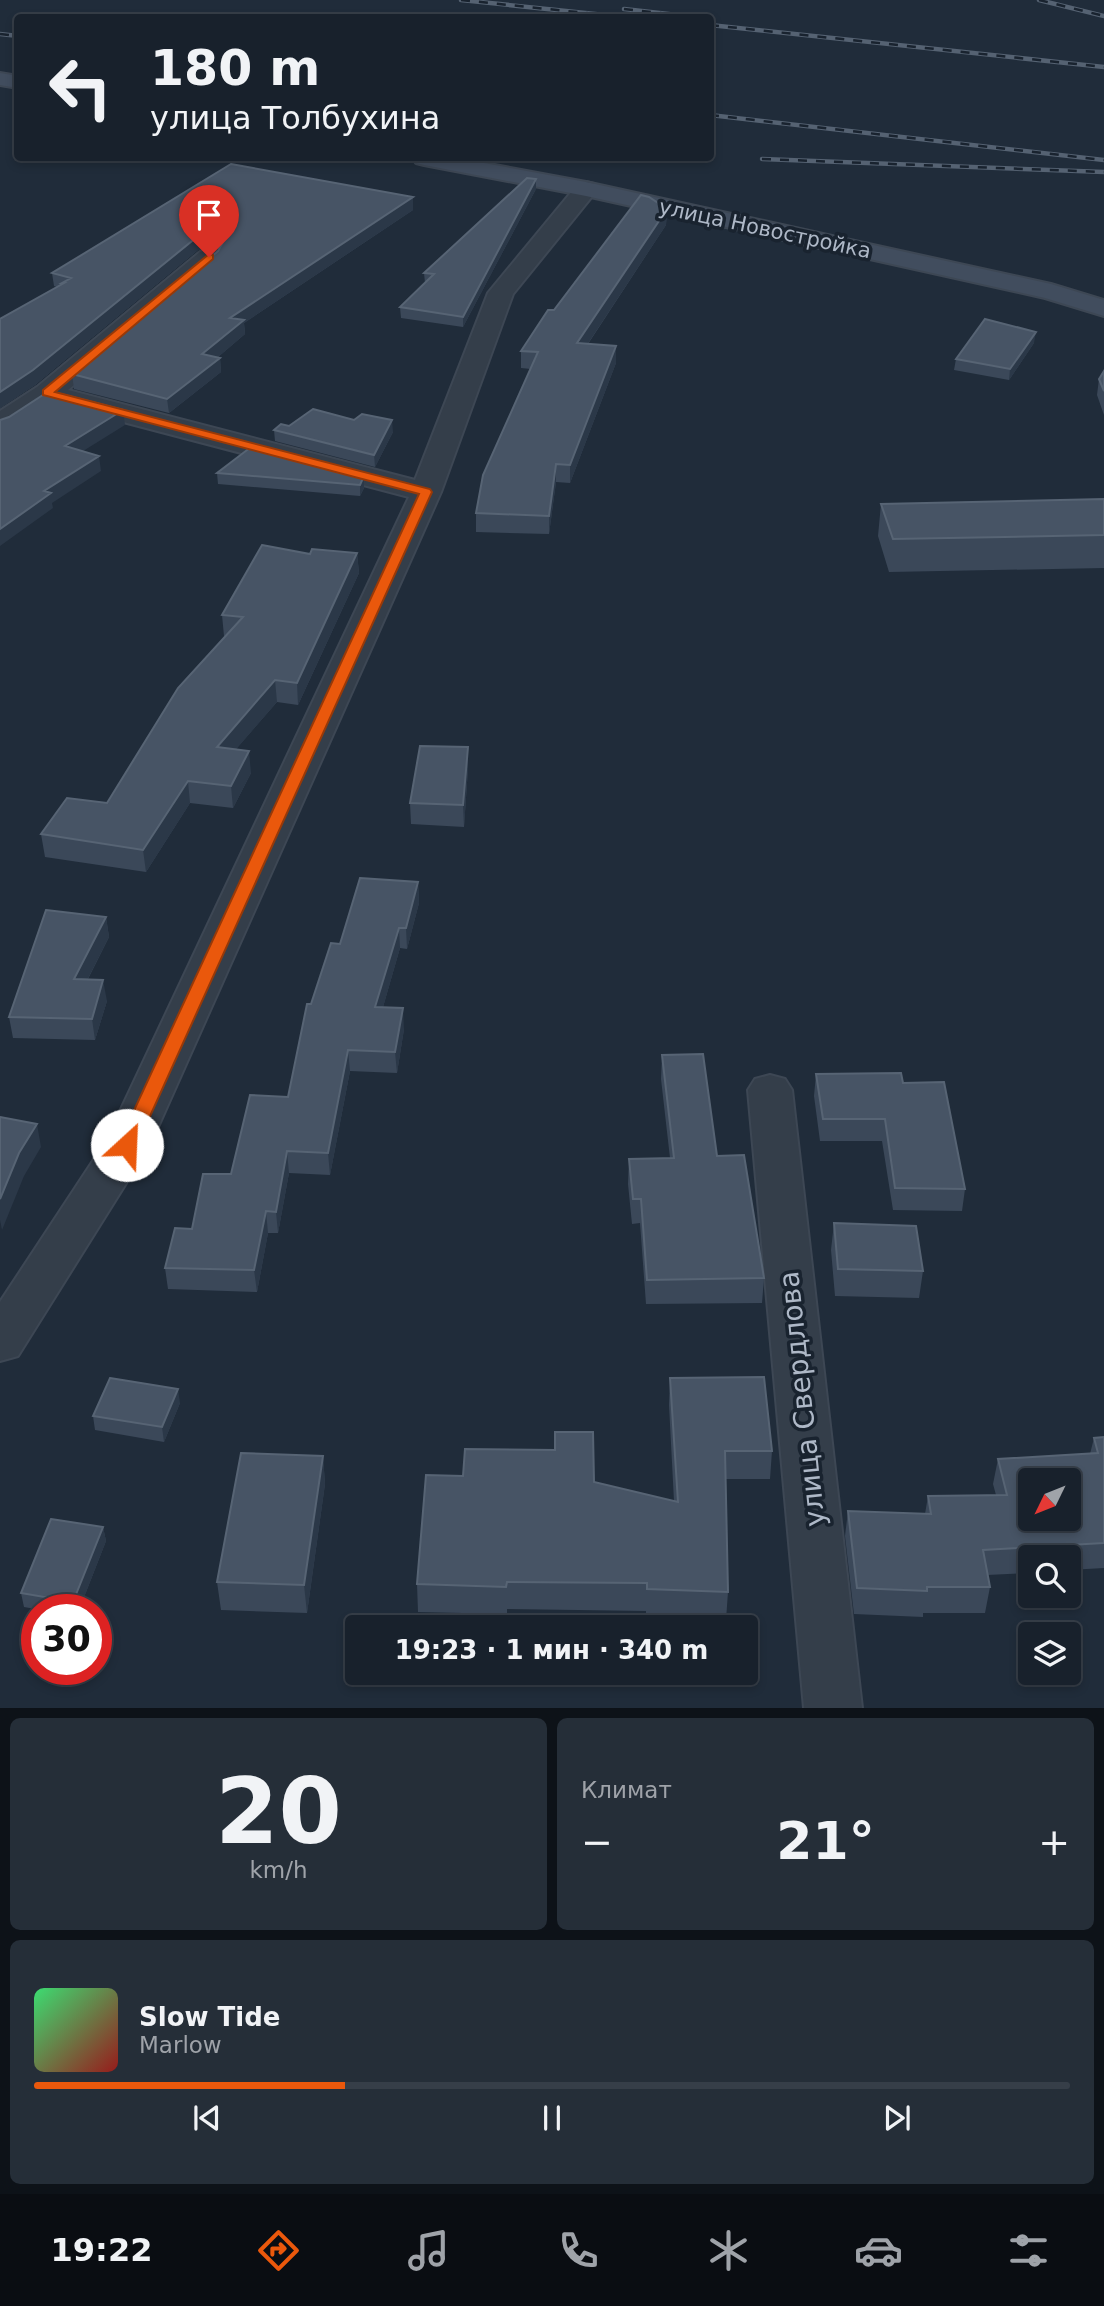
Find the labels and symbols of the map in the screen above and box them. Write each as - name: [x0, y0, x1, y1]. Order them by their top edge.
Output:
- pin: [179, 185, 239, 257]
- street label: улица Новостройка: [657, 195, 873, 263]
- position arrow: [90, 1108, 164, 1182]
- street label: улица Свердлова: [772, 1270, 832, 1528]
- north arrow: [1018, 1468, 1082, 1531]
- speed limit sign: 30: [21, 1594, 112, 1685]

